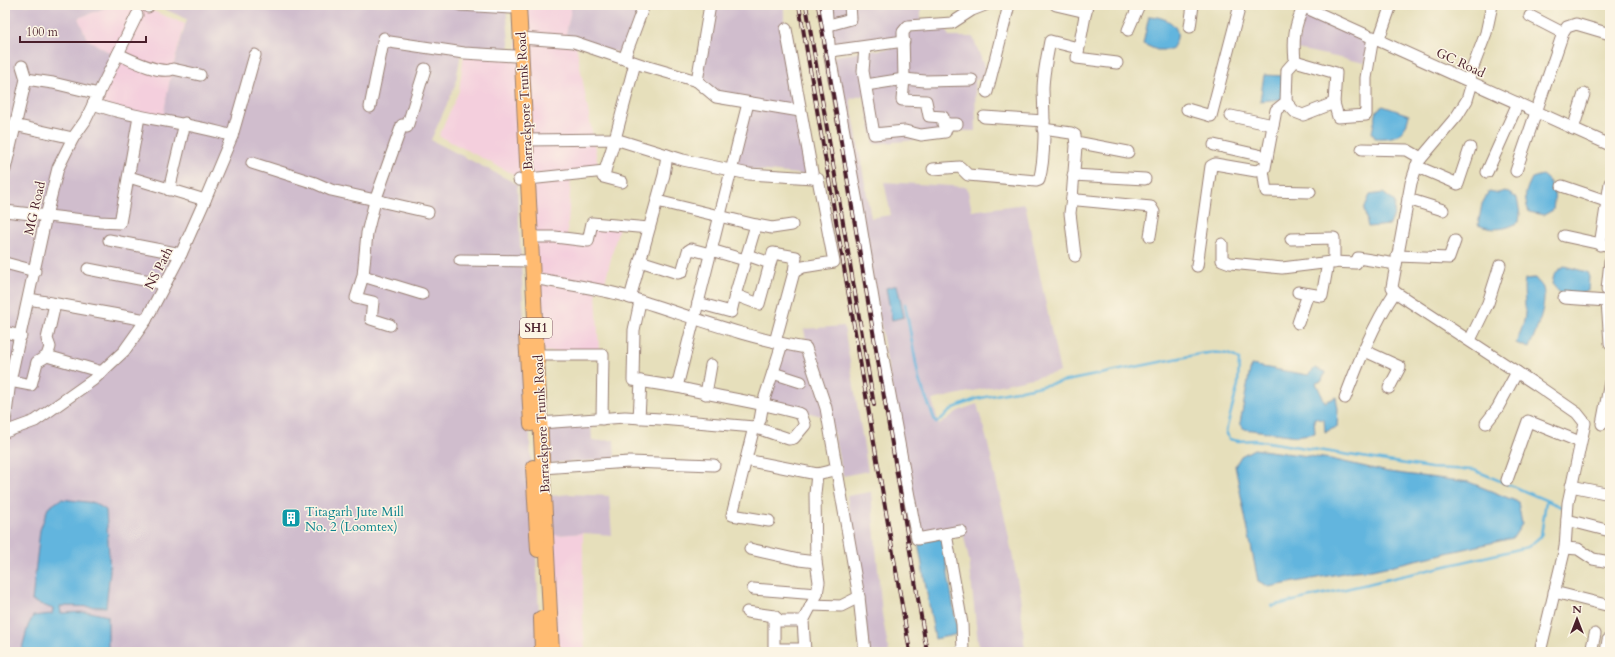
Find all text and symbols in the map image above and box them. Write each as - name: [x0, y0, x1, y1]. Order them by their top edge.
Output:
- scale bar: [20, 18, 146, 44]
- text: 100 m: [26, 24, 59, 40]
- street label: Barrackpore Trunk Road: [512, 31, 538, 170]
- street label: GC Road: [1433, 44, 1488, 82]
- street label: MG Road: [20, 180, 50, 237]
- street label: NS Path: [141, 244, 177, 293]
- road number: SH1: [520, 318, 552, 338]
- street label: Barrackpore Trunk Road: [529, 354, 555, 493]
- place label: Titagarh Jute Mill No. 2 (Loomtex): [305, 503, 404, 536]
- building icon: Titagarh Jute Mill No. 2 (Loomtex): [280, 507, 302, 529]
- north arrow: [1557, 599, 1597, 639]
- text: N: [1572, 602, 1582, 617]

